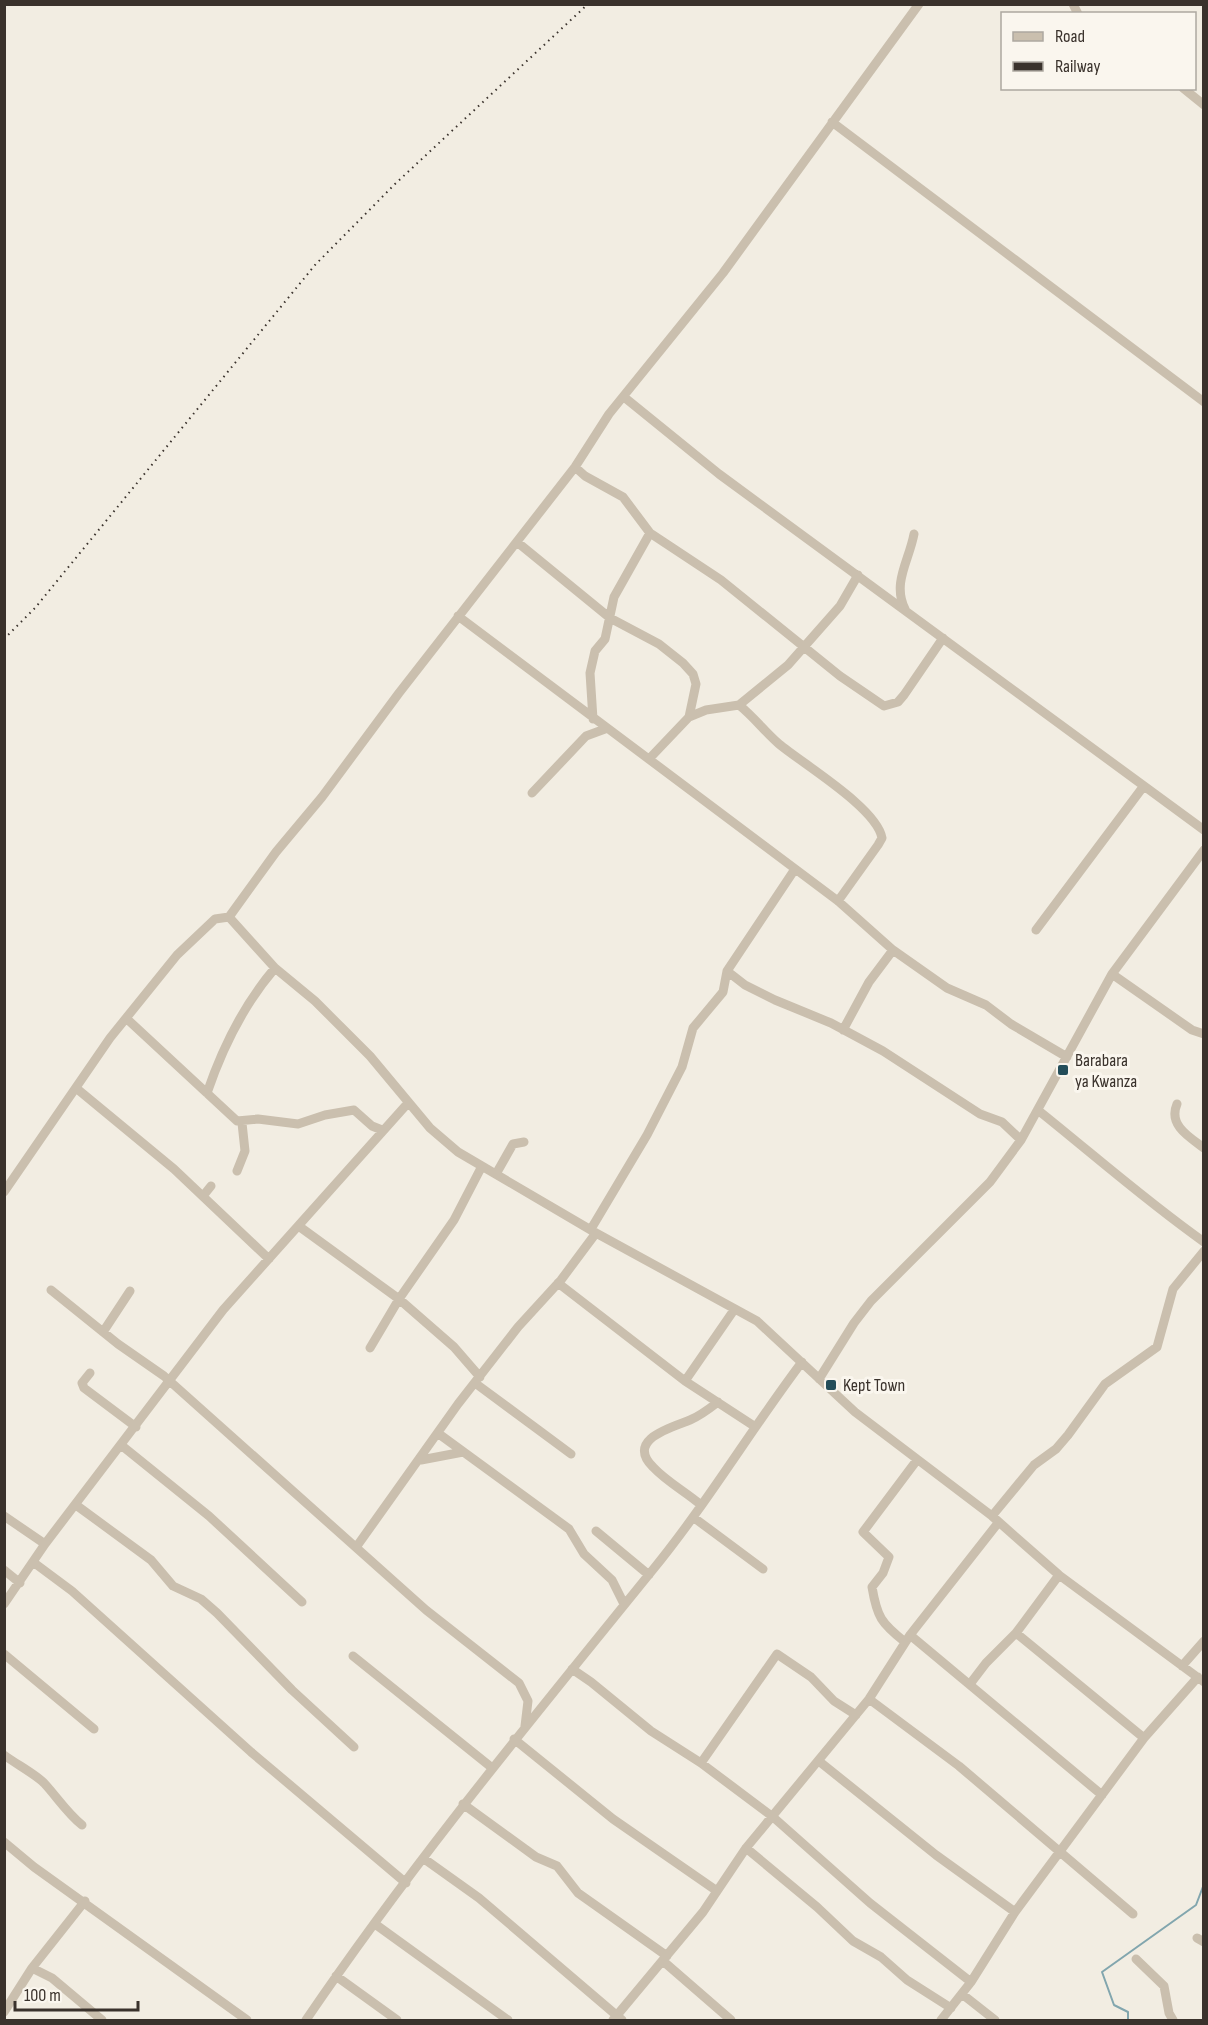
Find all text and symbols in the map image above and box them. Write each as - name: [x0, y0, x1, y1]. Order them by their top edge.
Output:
- legend: [1001, 12, 1196, 90]
- text: Road: [1055, 26, 1085, 47]
- text: Railway: [1055, 56, 1100, 77]
- place label: Barabara ya Kwanza: [1075, 1050, 1137, 1092]
- marker: Barabara ya Kwanza: [1056, 1063, 1070, 1077]
- place label: Kept Town: [843, 1375, 905, 1396]
- marker: Kept Town: [824, 1378, 838, 1392]
- scale bar: [15, 1974, 138, 2012]
- text: 100 m: [24, 1985, 61, 2006]

